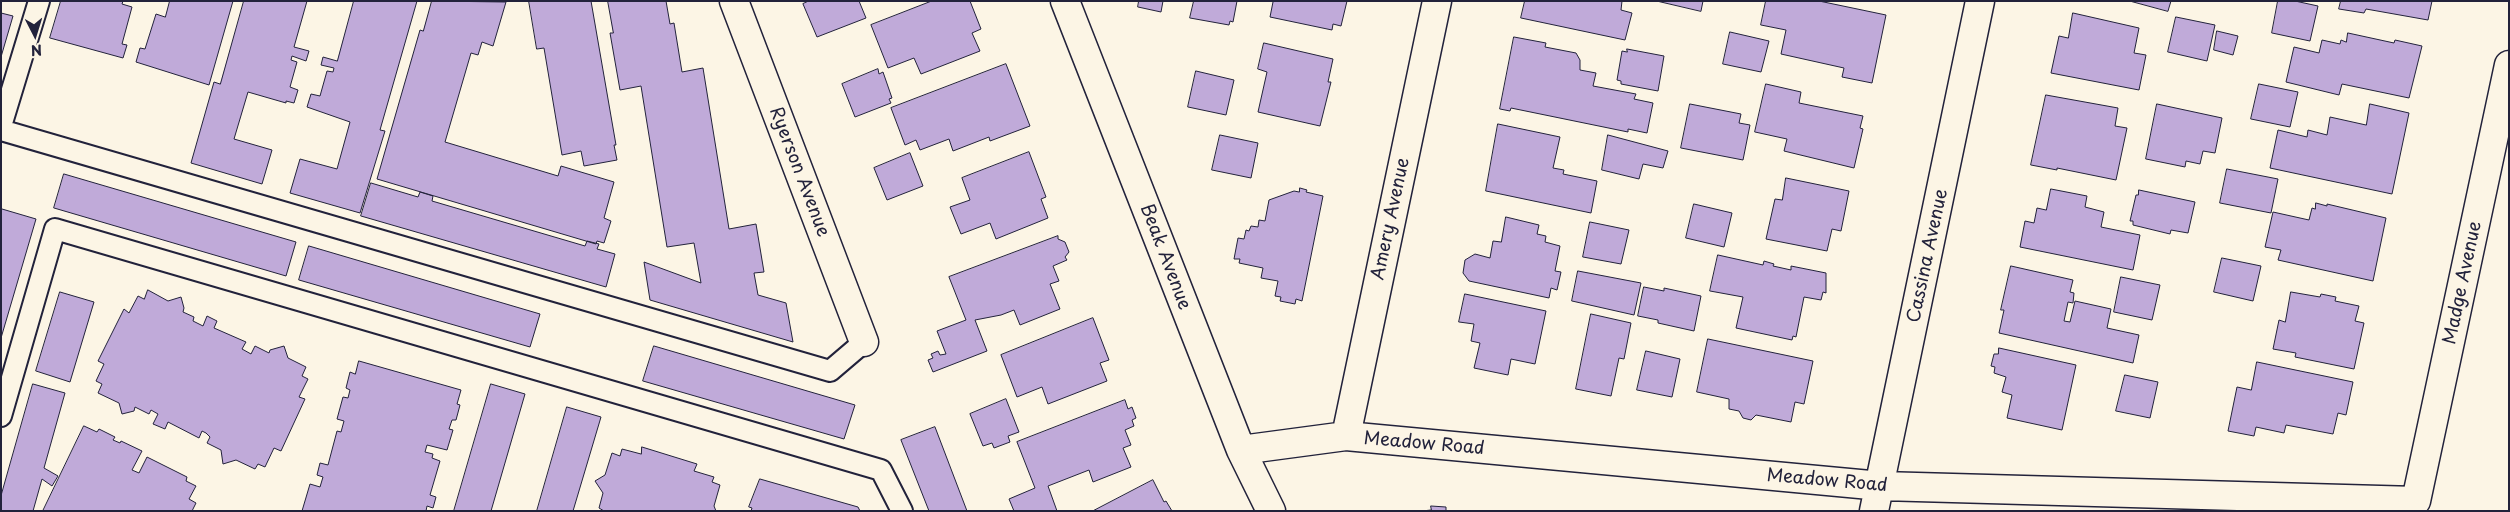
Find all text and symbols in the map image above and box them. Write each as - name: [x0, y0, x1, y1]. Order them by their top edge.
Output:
- north arrow: [10, 10, 60, 60]
- text: N: [30, 39, 43, 61]
- street label: Ryerson Avenue: [764, 104, 834, 240]
- street label: Amery Avenue: [1368, 156, 1414, 282]
- street label: Cassina Avenue: [1903, 187, 1953, 325]
- street label: Beak Avenue: [1135, 201, 1195, 313]
- street label: Madge Avenue: [2439, 219, 2487, 347]
- street label: Meadow Road: [1363, 428, 1485, 460]
- street label: Meadow Road: [1766, 465, 1888, 497]

